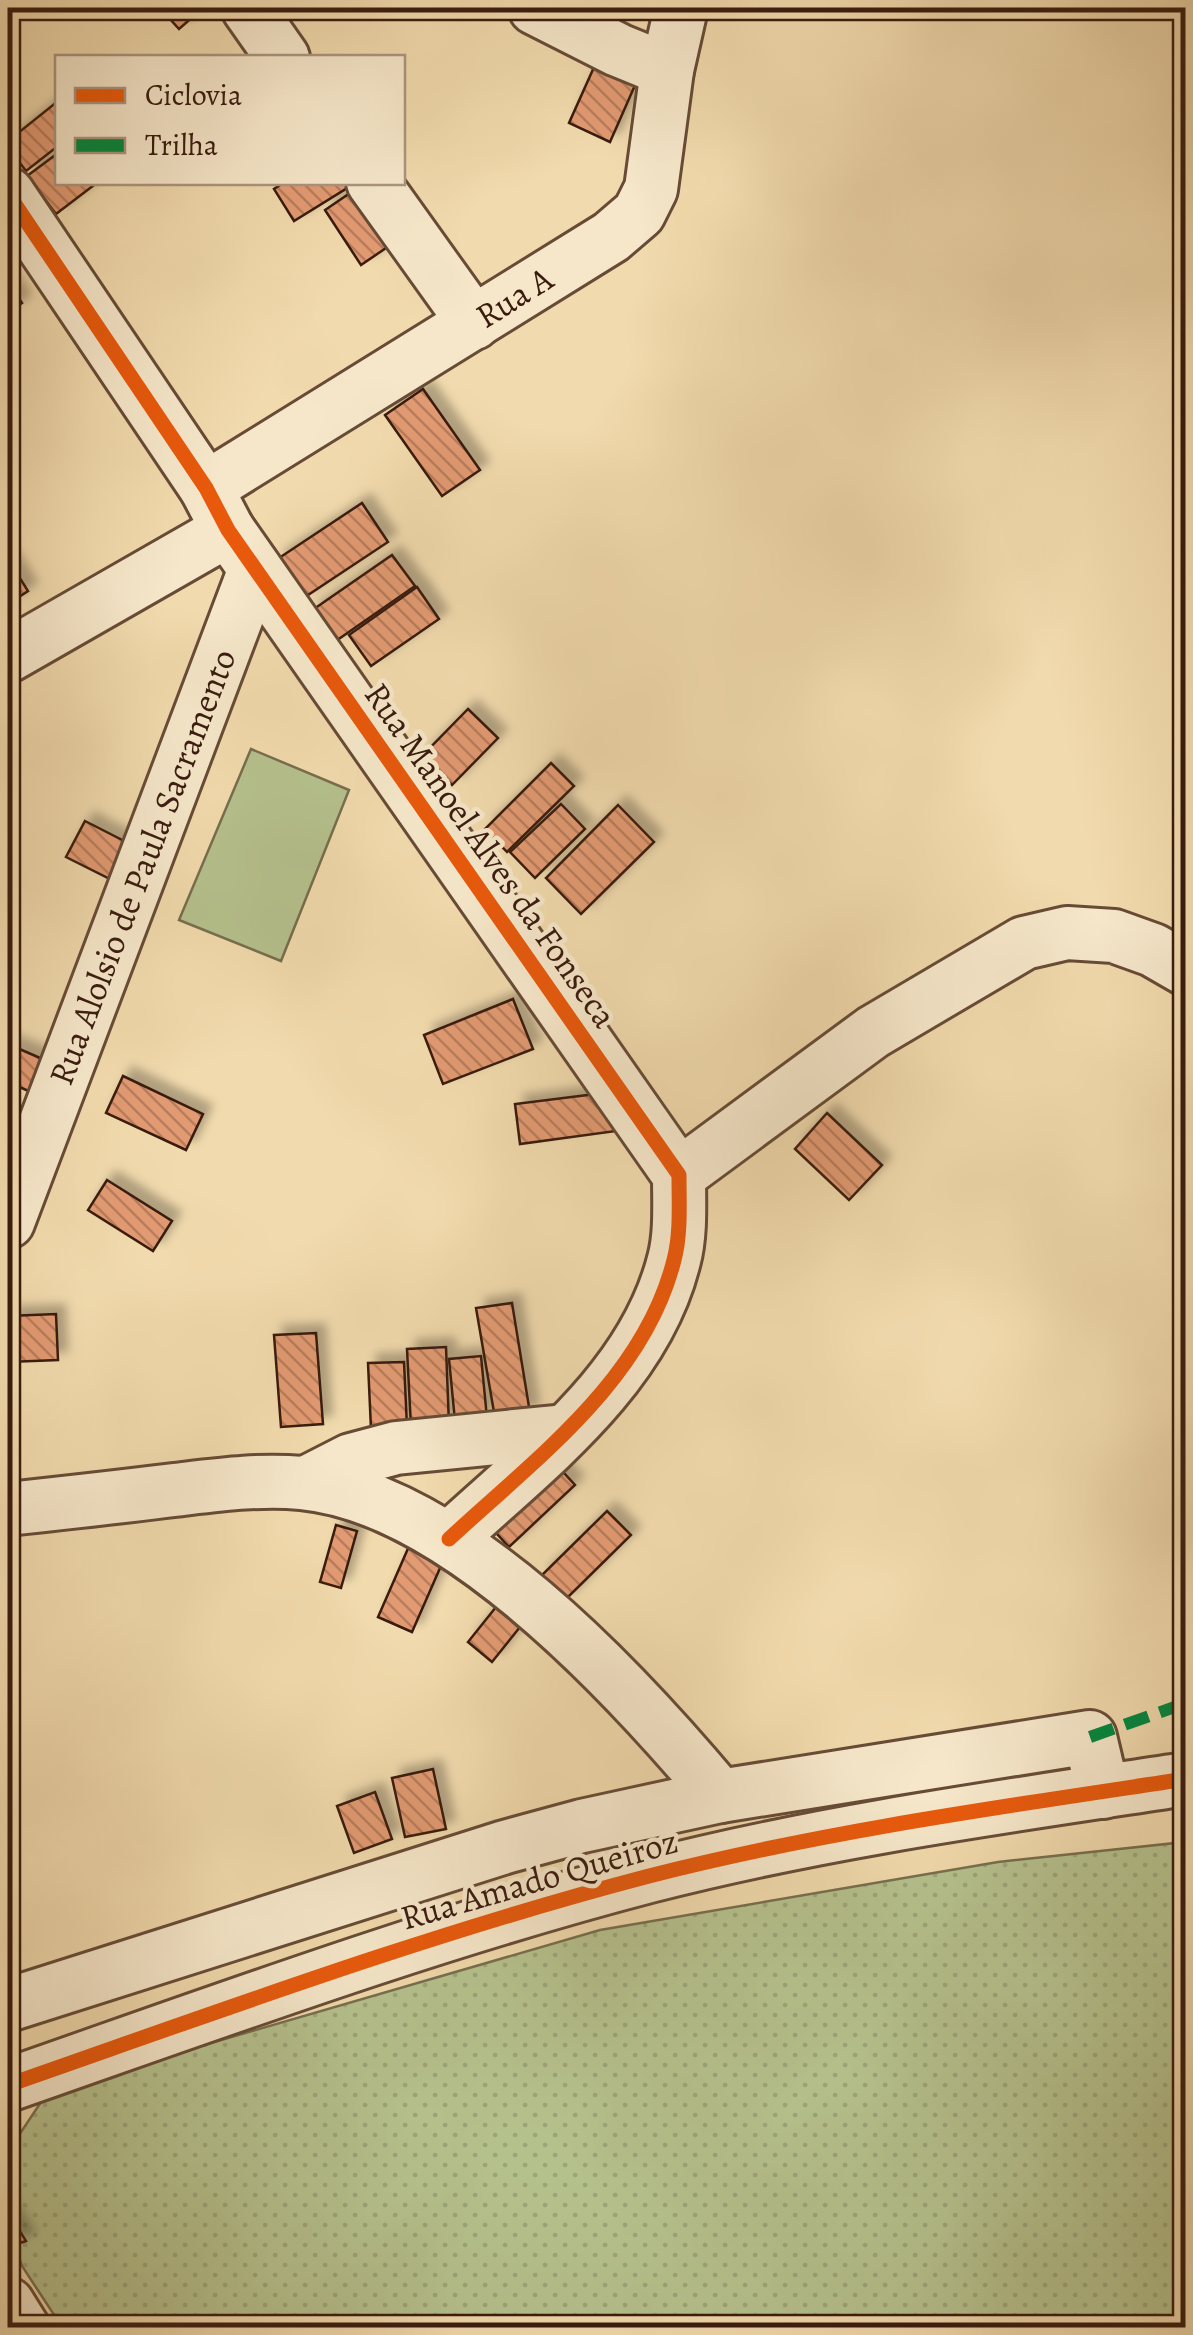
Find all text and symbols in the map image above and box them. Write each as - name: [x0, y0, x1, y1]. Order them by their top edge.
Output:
- legend: [55, 55, 405, 185]
- text: Ciclovia: [145, 75, 242, 115]
- text: Trilha: [145, 125, 218, 165]
- street label: Rua A: [466, 254, 562, 339]
- street label: Rua Alolsio de Paula Sacramento: [37, 642, 247, 1092]
- street label: Rua Manoel Alves da Fonseca: [353, 673, 629, 1038]
- street label: Rua Amado Queiroz: [395, 1816, 683, 1942]

